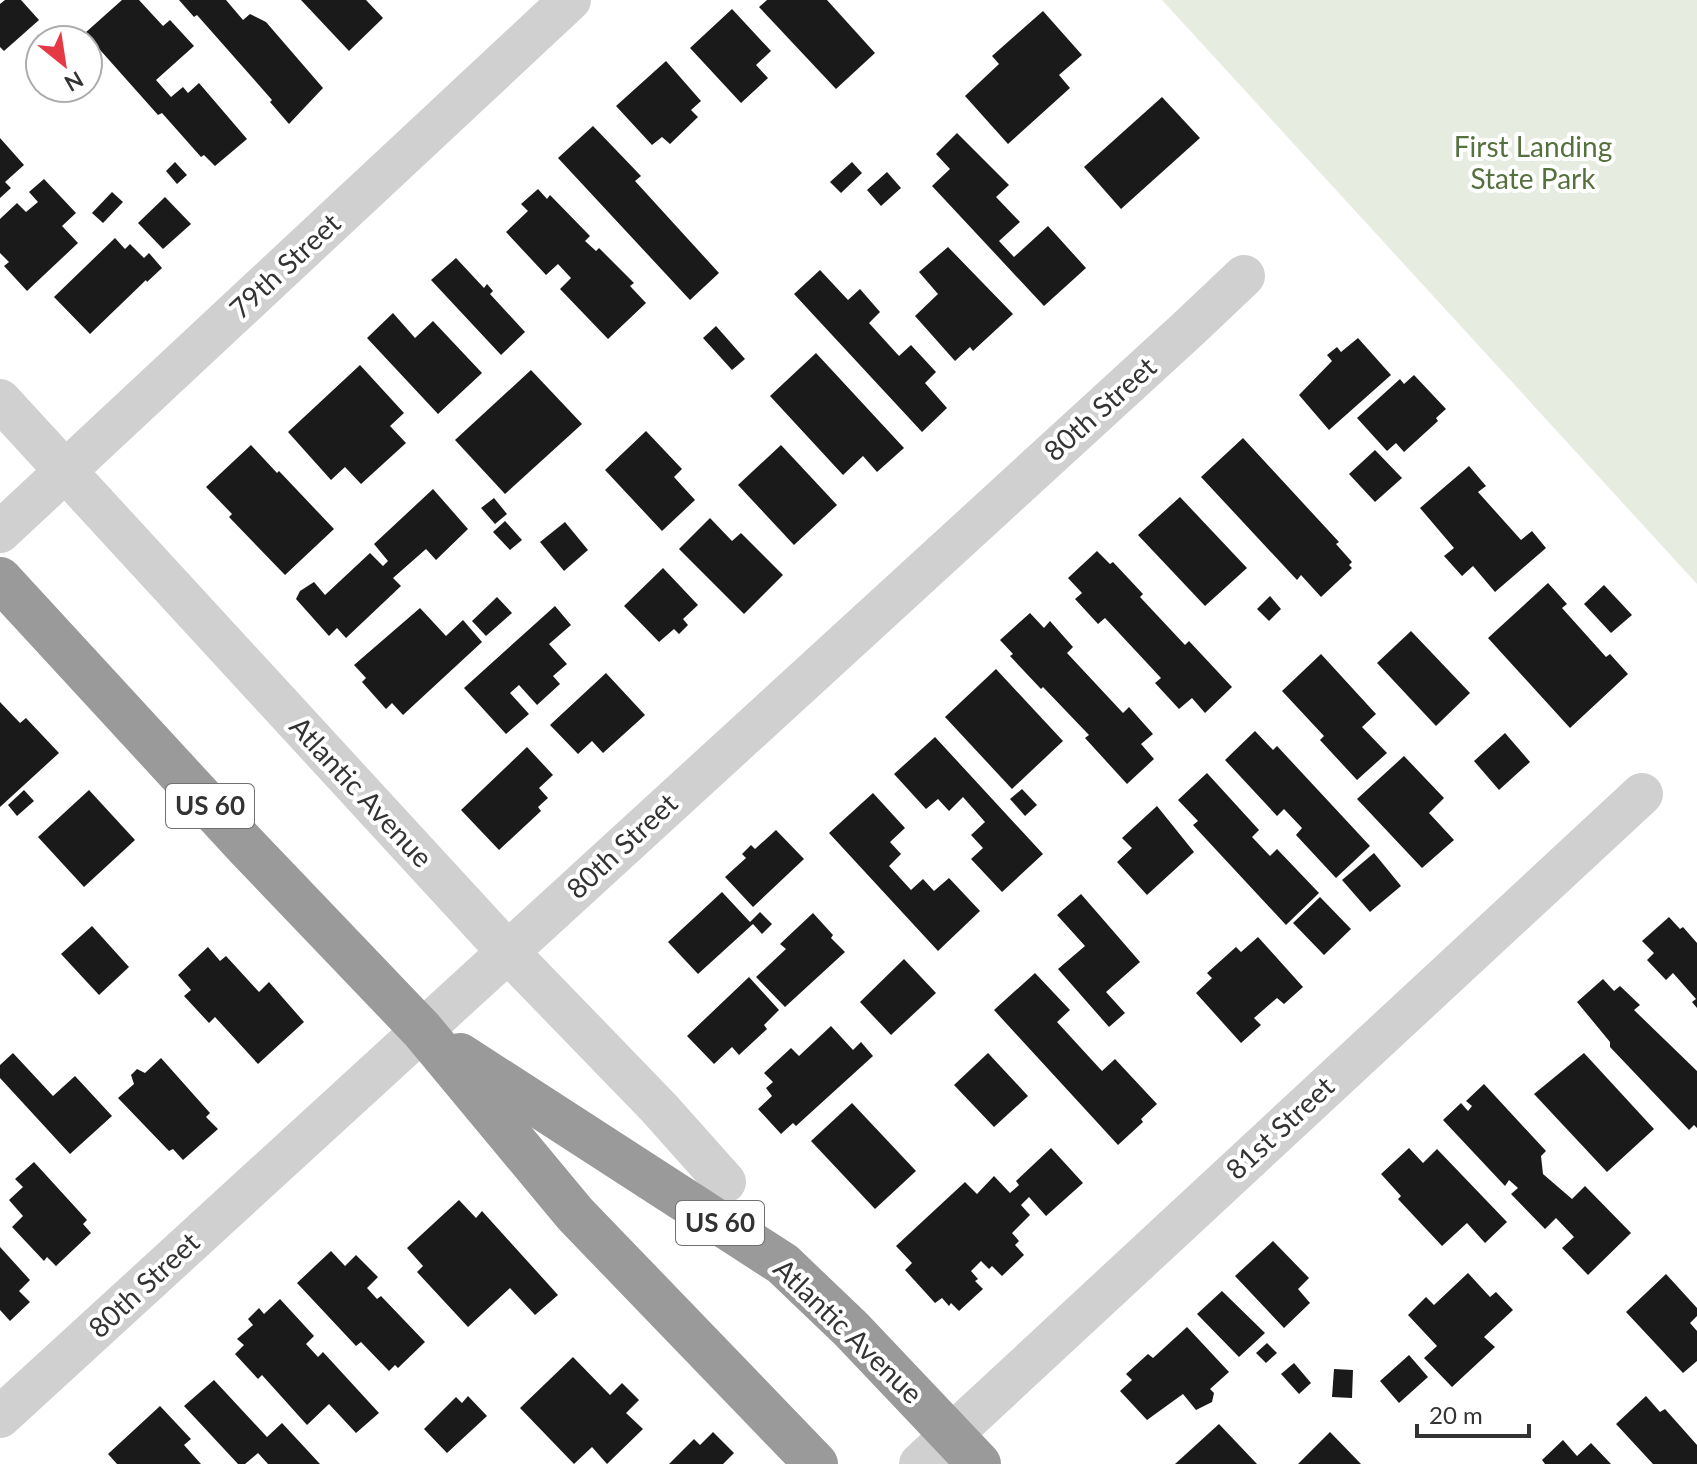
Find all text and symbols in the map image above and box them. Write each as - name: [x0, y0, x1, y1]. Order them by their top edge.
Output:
- north arrow: [24, 24, 104, 104]
- text: N: [60, 66, 88, 98]
- park label: First Landing State Park: [1454, 129, 1612, 195]
- street label: 79th Street: [222, 205, 347, 325]
- street label: 80th Street: [1036, 349, 1162, 467]
- street label: Atlantic Avenue: [283, 709, 440, 874]
- road number: US 60: [166, 784, 254, 828]
- street label: 80th Street: [559, 785, 684, 905]
- street label: 81st Street: [1218, 1069, 1340, 1186]
- road number: US 60: [676, 1201, 764, 1245]
- street label: 80th Street: [81, 1224, 206, 1344]
- street label: Atlantic Avenue: [767, 1251, 930, 1410]
- scale bar: [1417, 1388, 1529, 1438]
- text: 20 m: [1429, 1400, 1483, 1429]

